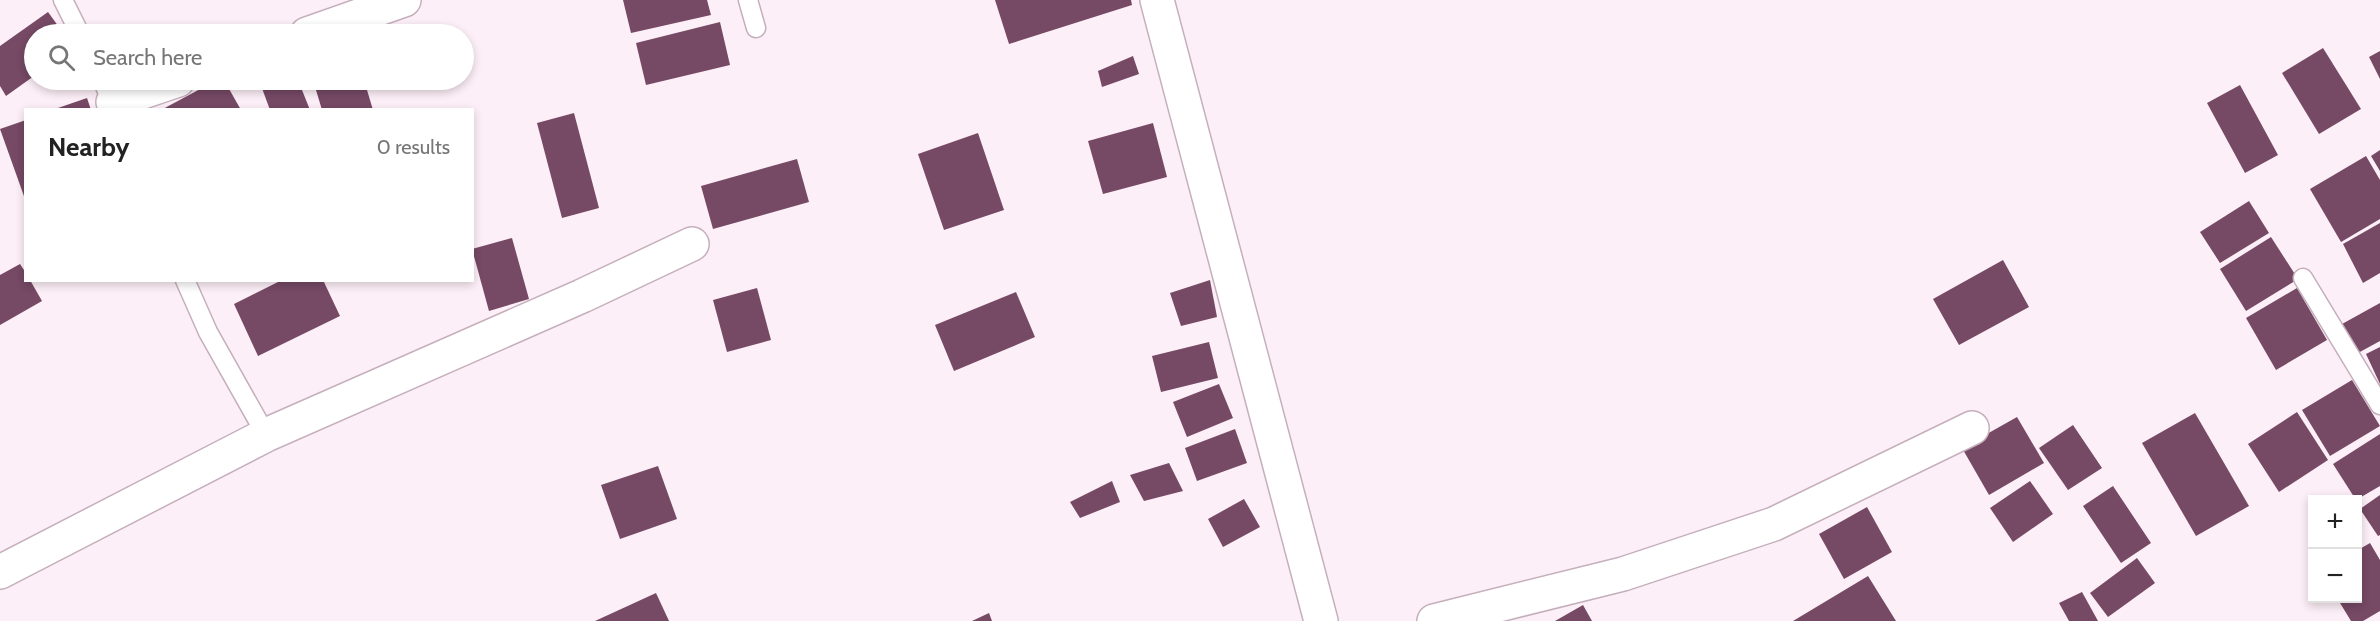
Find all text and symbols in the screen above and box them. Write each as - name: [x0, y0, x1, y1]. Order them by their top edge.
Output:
- search box: [24, 24, 474, 90]
- icon: search: [45, 41, 78, 74]
- text: Search here: [93, 44, 202, 71]
- text: Nearby: [48, 131, 129, 163]
- text: 0 results: [377, 135, 450, 159]
- map controls: [2308, 495, 2362, 603]
- button: +: [2308, 495, 2362, 549]
- button: −: [2308, 549, 2362, 603]

